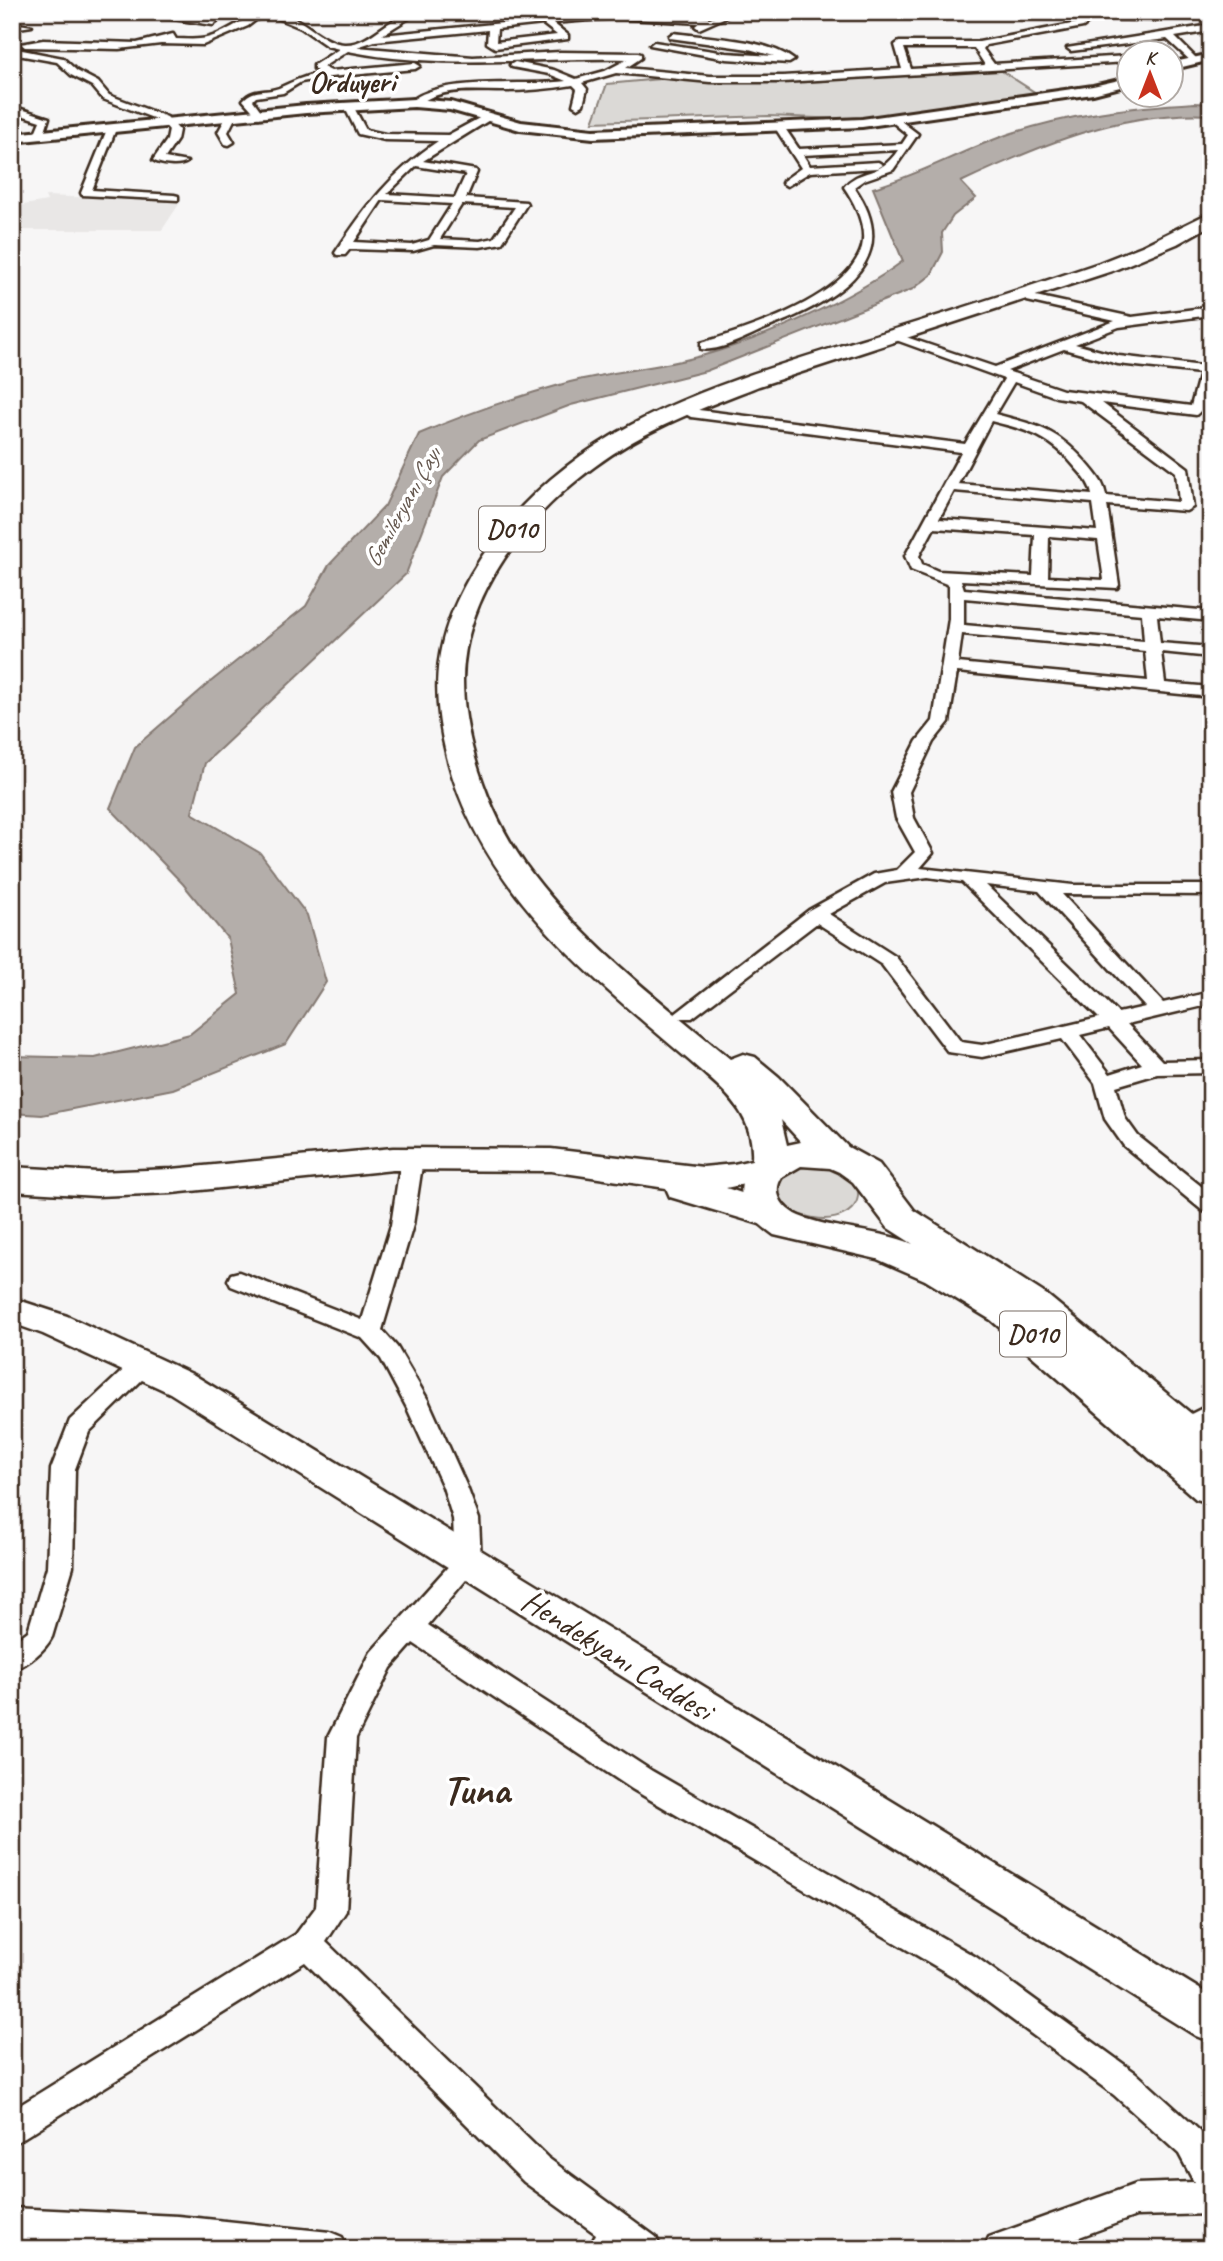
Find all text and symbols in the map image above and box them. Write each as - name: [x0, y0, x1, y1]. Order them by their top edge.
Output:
- north arrow: [1114, 38, 1184, 108]
- text: K: [1145, 46, 1159, 70]
- district label: Orduyeri: [309, 63, 399, 101]
- water label: Gemileryanı Çayı: [357, 440, 448, 572]
- road number: D010: [479, 506, 545, 552]
- road number: D010: [1000, 1312, 1066, 1357]
- street label: Hendekyanı Caddesi: [514, 1579, 724, 1732]
- district label: Tuna: [442, 1763, 513, 1816]

